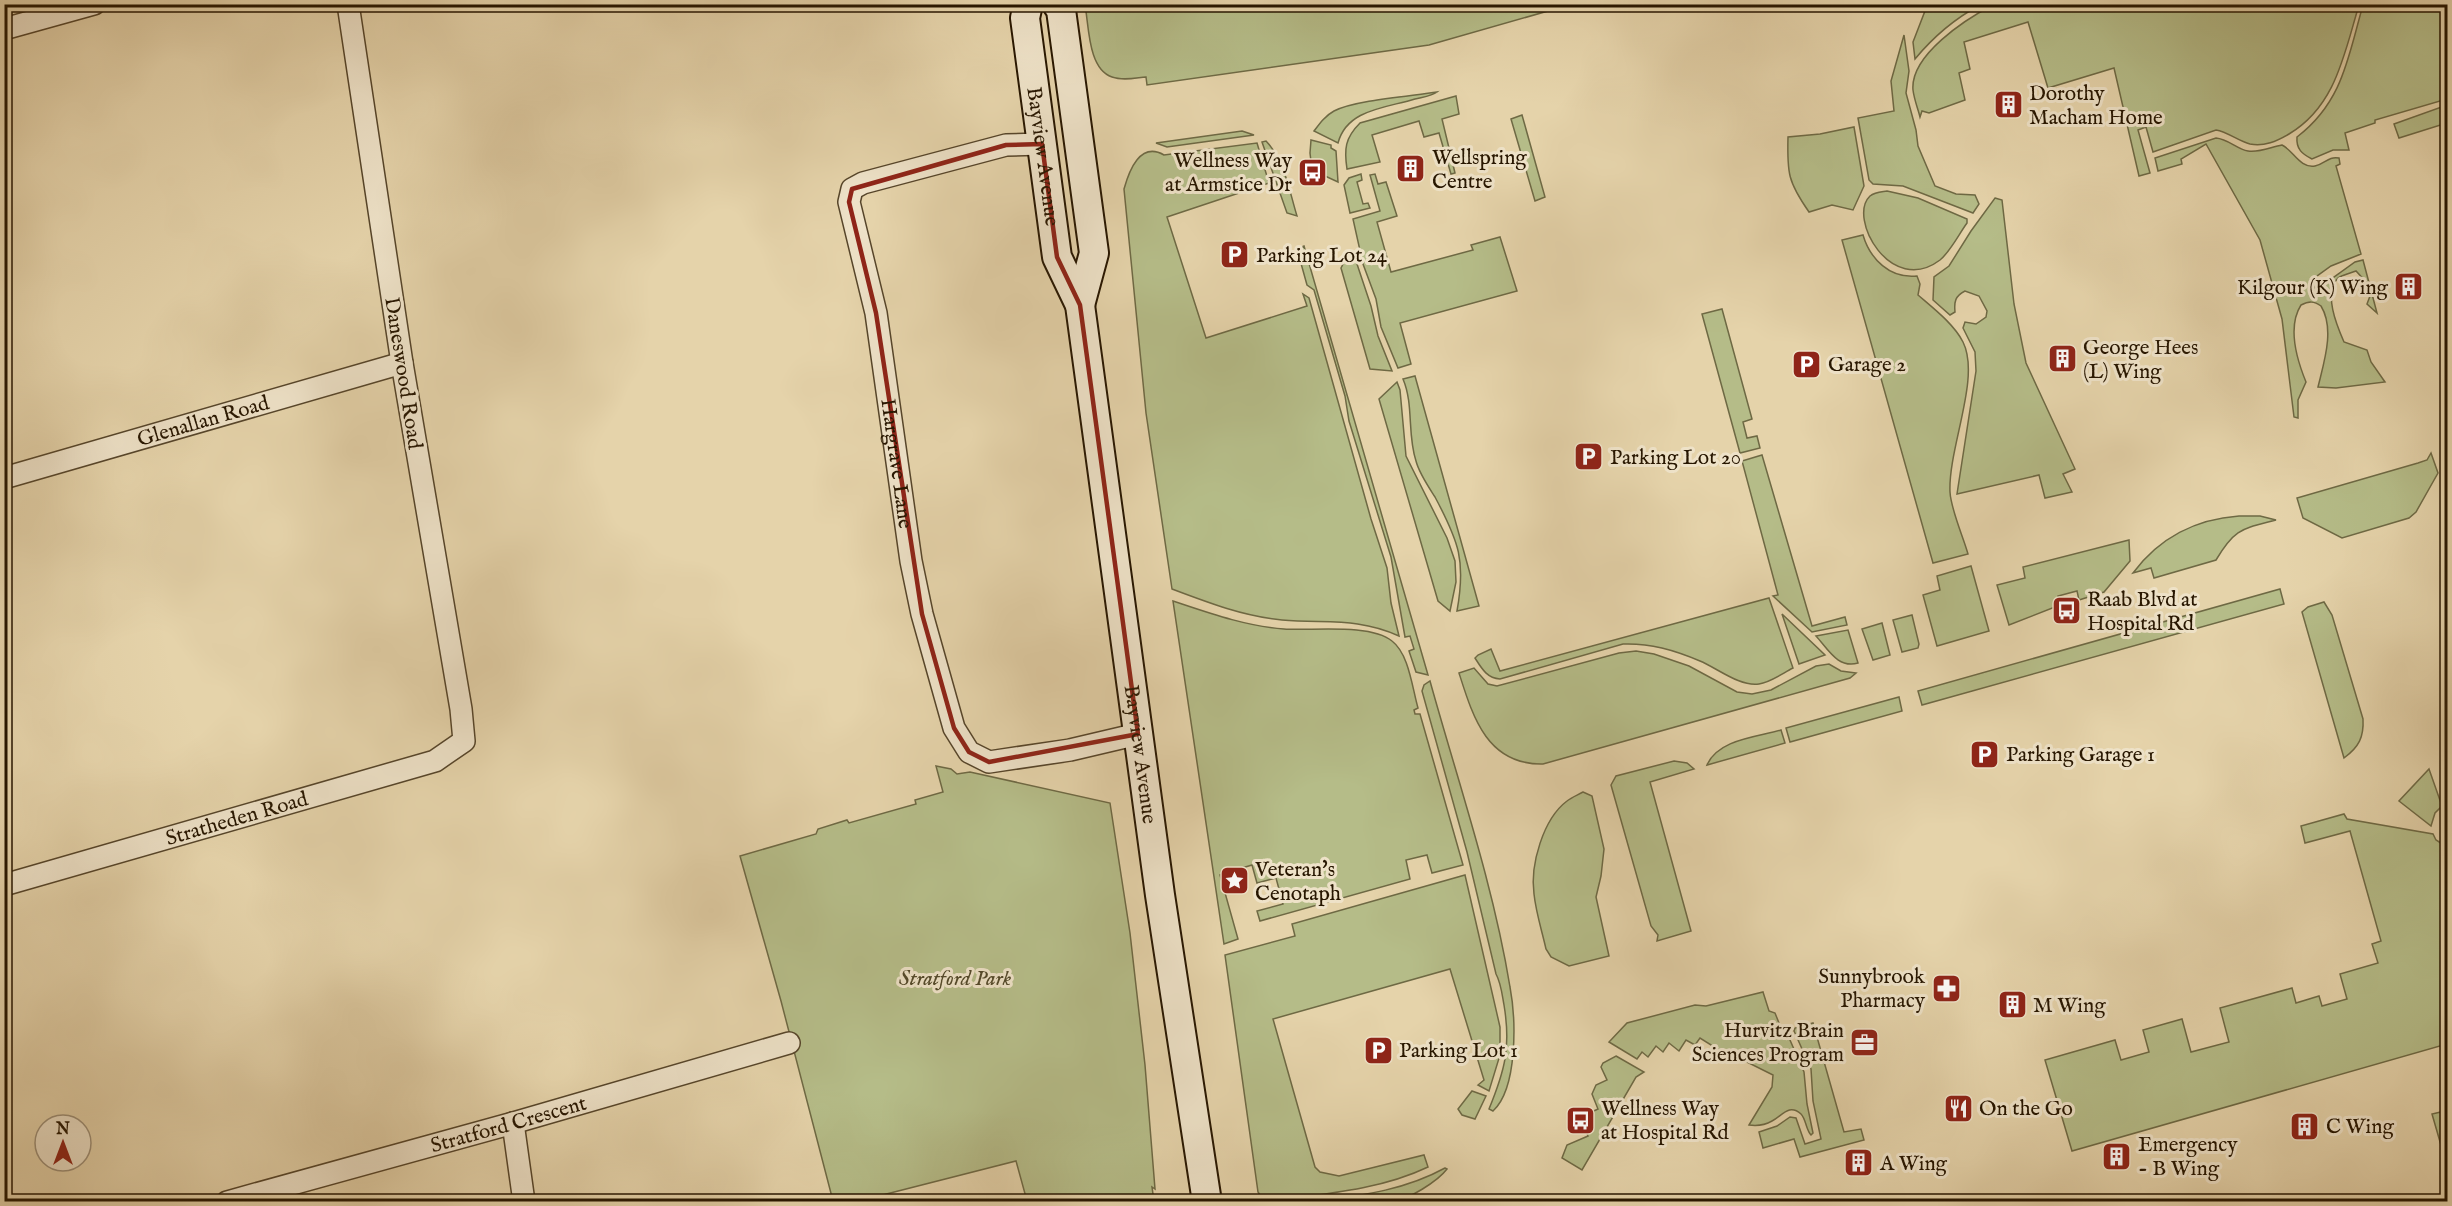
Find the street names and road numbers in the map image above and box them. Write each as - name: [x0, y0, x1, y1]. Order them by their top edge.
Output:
- street label: Bayview Avenue: [1019, 85, 1065, 228]
- street label: Daneswood Road: [377, 295, 428, 452]
- street label: Glenallan Road: [134, 390, 273, 454]
- street label: Hargrave Lane: [873, 397, 918, 531]
- street label: Bayview Avenue: [1117, 683, 1162, 826]
- street label: Stratheden Road: [163, 786, 312, 853]
- street label: Stratford Crescent: [428, 1090, 590, 1160]

